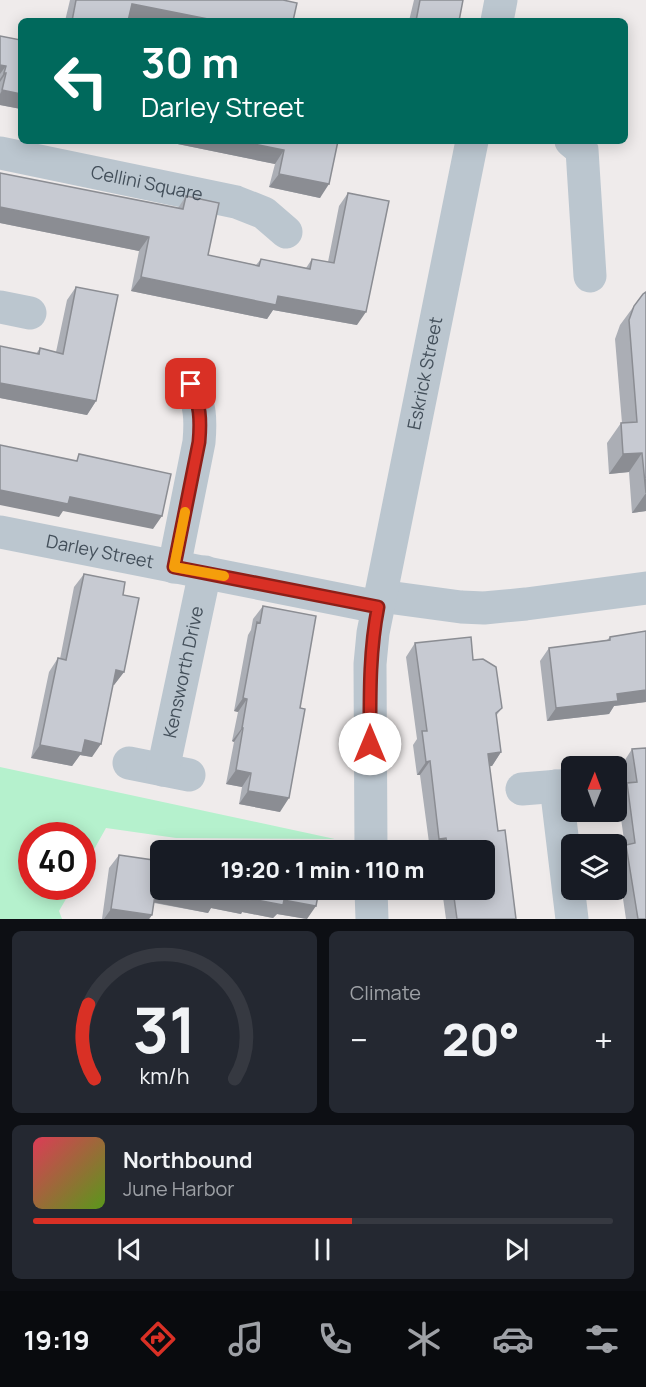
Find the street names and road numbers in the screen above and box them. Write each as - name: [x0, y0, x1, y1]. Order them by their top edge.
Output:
- street label: Cellini Square: [89, 159, 205, 206]
- street label: Eskrick Street: [401, 315, 447, 432]
- street label: Darley Street: [44, 528, 156, 573]
- street label: Kensworth Drive: [157, 604, 208, 740]

